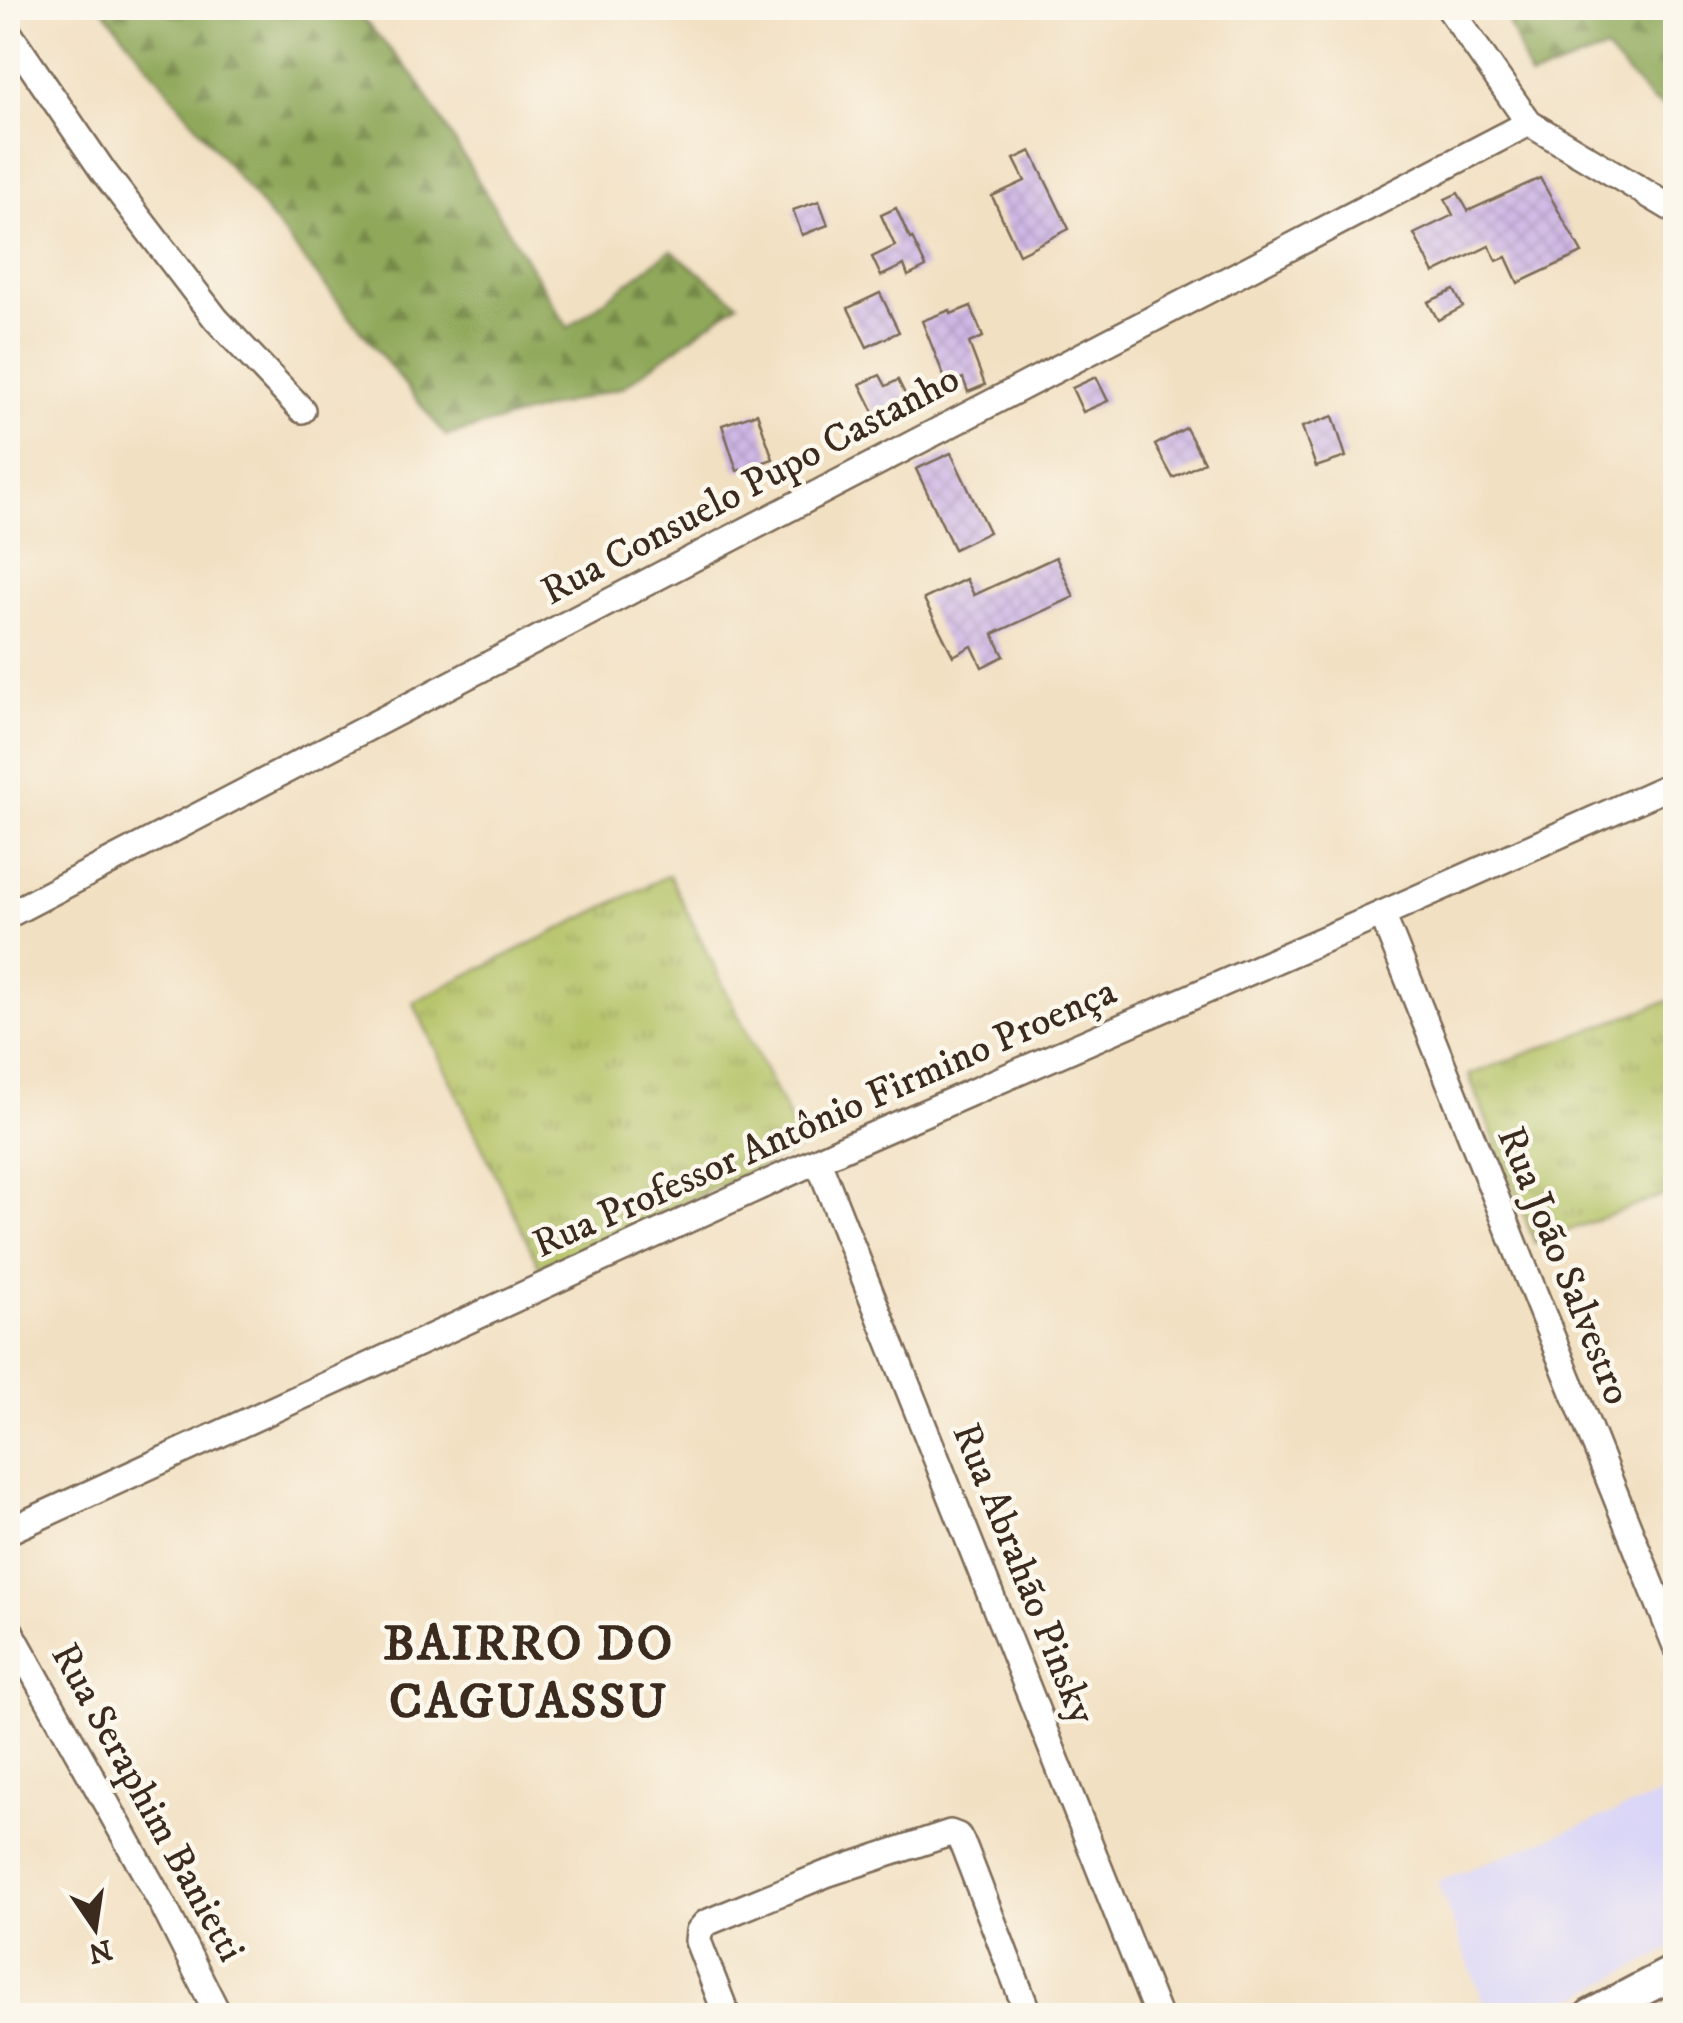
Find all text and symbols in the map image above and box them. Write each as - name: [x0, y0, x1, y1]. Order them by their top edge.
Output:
- street label: Rua Consuelo Pupo Castanho: [533, 354, 969, 618]
- street label: Rua Professor Antônio Firmino Proença: [526, 967, 1124, 1271]
- street label: Rua João Salvestro: [1484, 1120, 1642, 1412]
- street label: Rua Abrahão Pinsky: [940, 1416, 1106, 1733]
- district label: BAIRRO DO CAGUASSU: [383, 1613, 675, 1734]
- street label: Rua Seraphim Banietti: [39, 1635, 255, 1971]
- north arrow: [45, 1878, 145, 1978]
- text: N: [85, 1931, 115, 1971]

